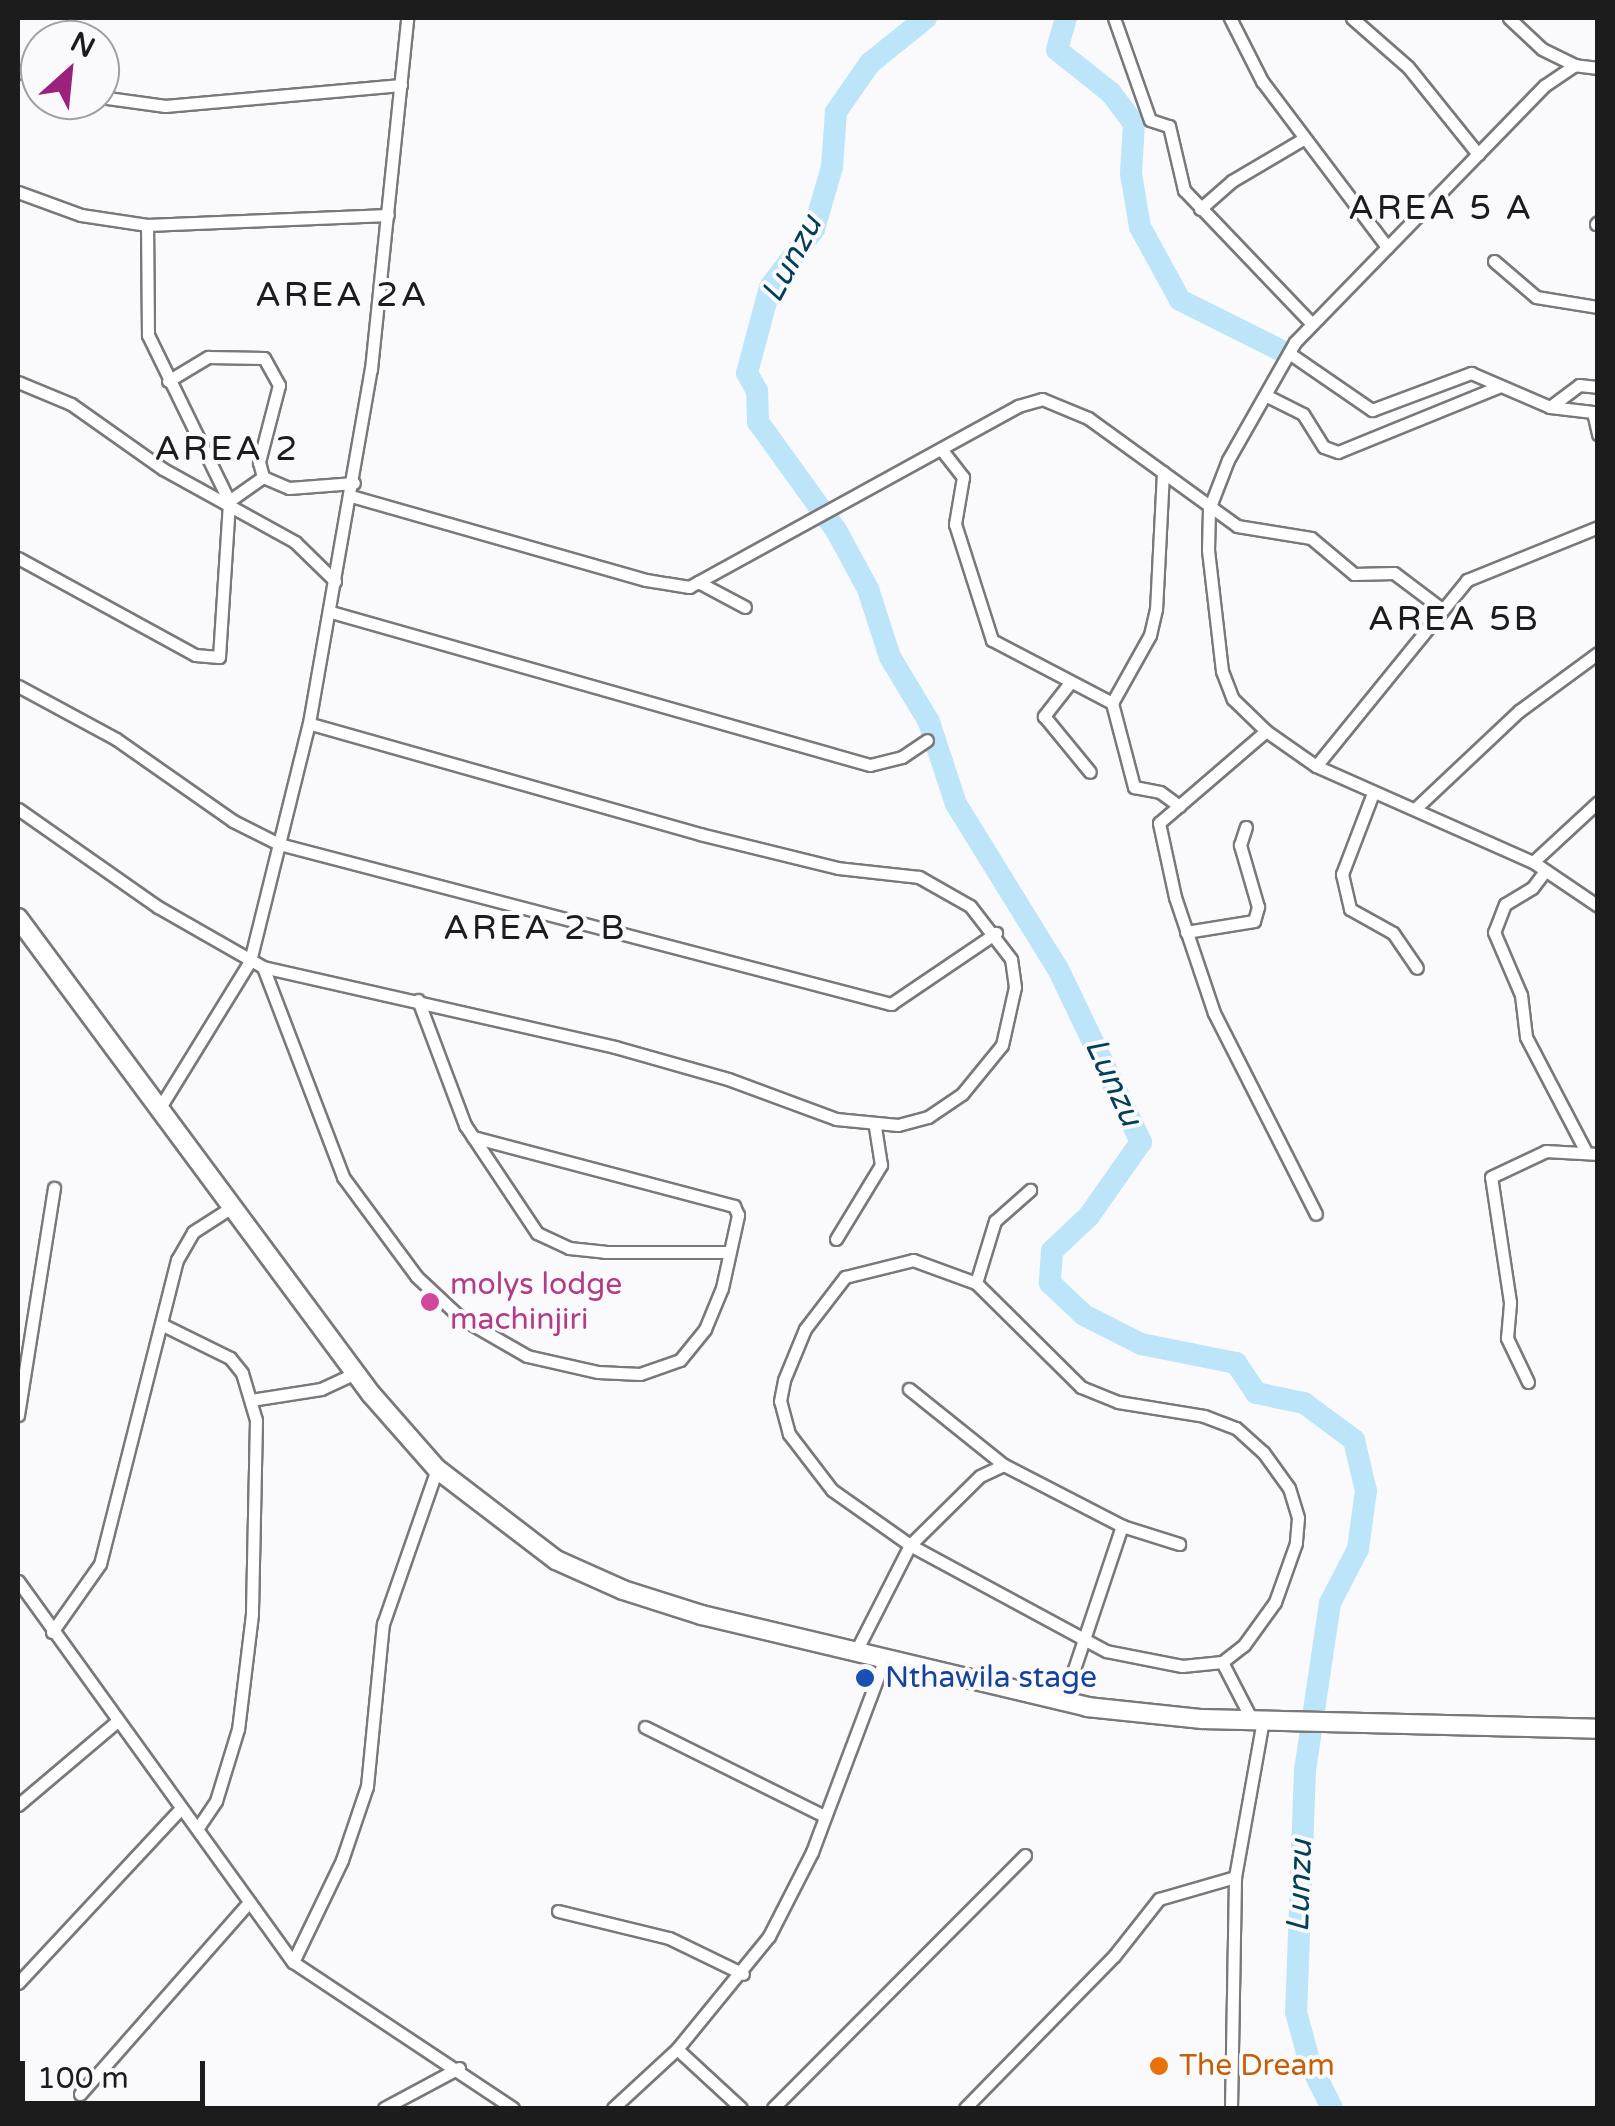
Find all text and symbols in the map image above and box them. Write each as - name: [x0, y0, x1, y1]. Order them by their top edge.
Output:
- north arrow: [20, 20, 120, 120]
- text: N: [65, 25, 100, 65]
- district label: AREA 5 A: [1348, 187, 1534, 229]
- water label: Lunzu: [753, 209, 831, 309]
- district label: AREA 2A: [255, 274, 429, 316]
- district label: AREA 2: [154, 428, 300, 470]
- district label: AREA 5B: [1368, 598, 1540, 640]
- district label: AREA 2 B: [443, 907, 627, 949]
- water label: Lunzu: [1076, 1032, 1150, 1132]
- place label: molys lodge machinjiri: [450, 1267, 622, 1338]
- marker: molys lodge machinjiri: [419, 1291, 441, 1313]
- place label: Nthawila stage: [885, 1660, 1097, 1696]
- marker: Nthawila stage: [854, 1667, 876, 1689]
- water label: Lunzu: [1279, 1839, 1321, 1933]
- scale bar: [25, 2041, 210, 2103]
- place label: The Dream: [1179, 2048, 1335, 2084]
- marker: The Dream: [1148, 2055, 1170, 2077]
- text: 100 m: [37, 2060, 129, 2097]

